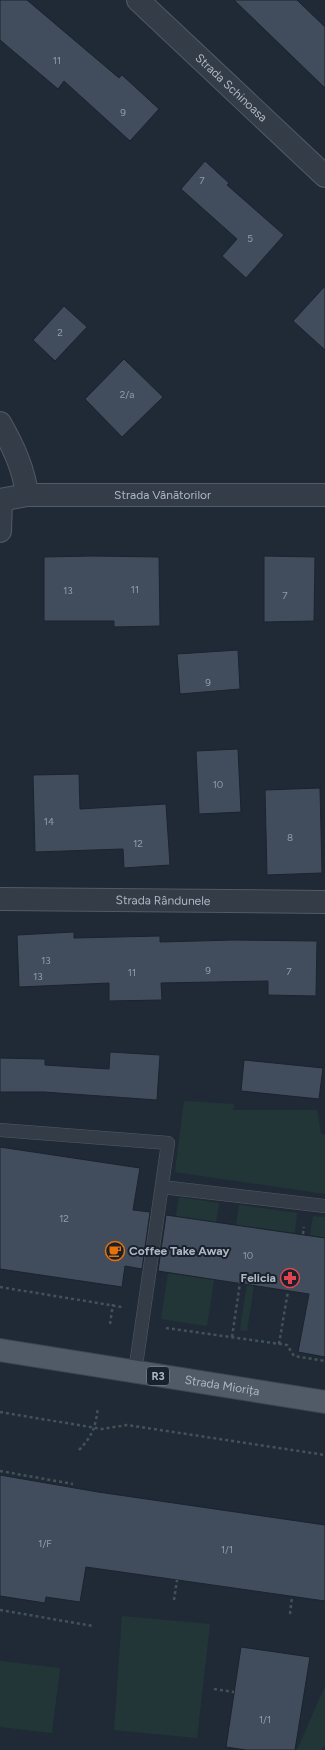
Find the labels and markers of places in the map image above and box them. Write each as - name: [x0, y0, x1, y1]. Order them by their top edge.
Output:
- cafe icon: Coffee Take Away: [104, 1240, 126, 1262]
- place label: Coffee Take Away: [129, 1244, 229, 1258]
- pharmacy icon: Felicia: [279, 1267, 301, 1289]
- place label: Felicia: [241, 1271, 276, 1285]

